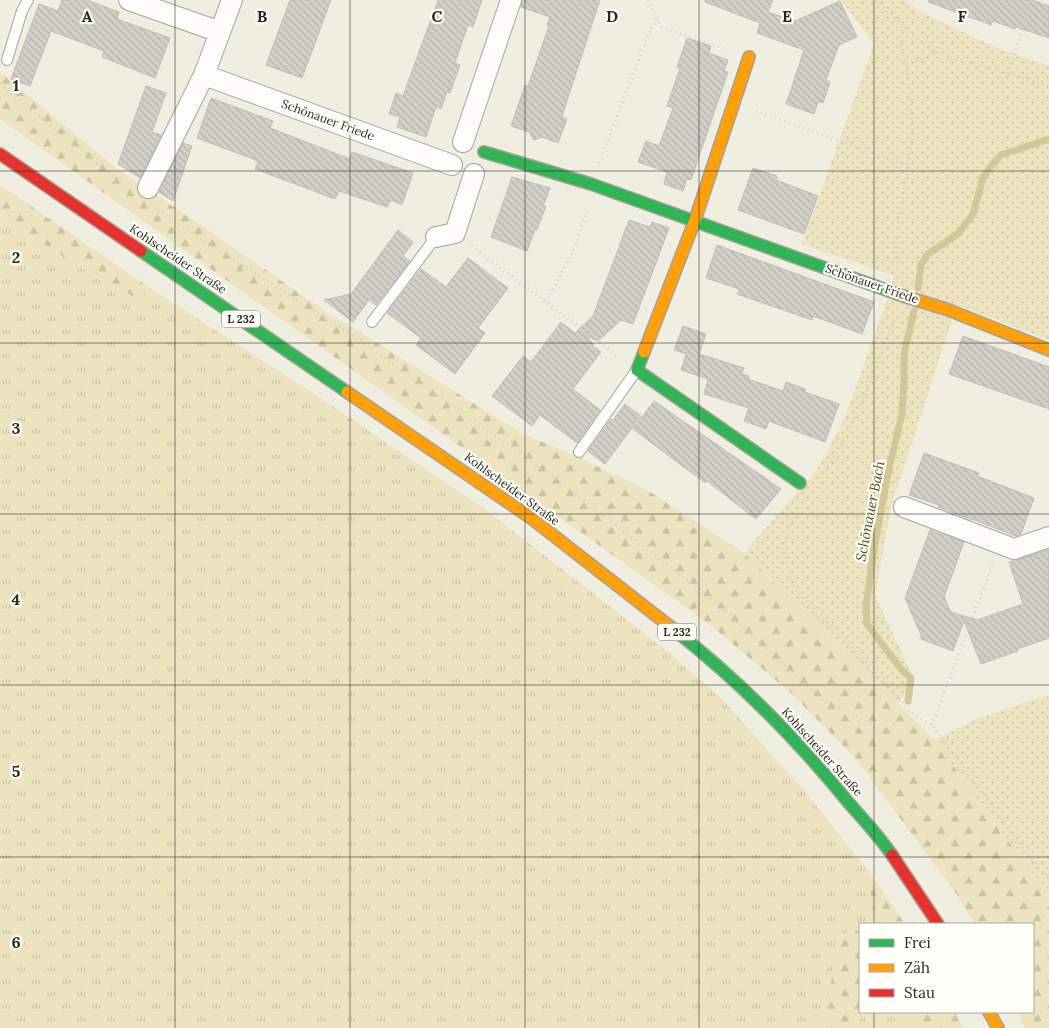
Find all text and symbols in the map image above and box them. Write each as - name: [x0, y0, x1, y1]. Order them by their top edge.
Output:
- text: A: [82, 6, 93, 26]
- text: B: [257, 6, 268, 26]
- text: C: [431, 6, 443, 26]
- text: D: [606, 6, 618, 26]
- text: E: [782, 6, 792, 26]
- text: F: [957, 6, 967, 26]
- text: 1: [13, 75, 19, 95]
- street label: Schönauer Friede: [280, 96, 377, 144]
- street label: Kohlscheider Straße: [127, 221, 230, 297]
- text: 2: [12, 247, 20, 267]
- street label: Schönauer Friede: [823, 260, 921, 307]
- road number: L 232: [222, 310, 260, 328]
- text: 3: [12, 418, 21, 438]
- street label: Kohlscheider Straße: [462, 449, 563, 528]
- water label: Schönauer Bach: [851, 459, 889, 563]
- text: 4: [12, 589, 21, 609]
- road number: L 232: [658, 624, 696, 640]
- street label: Kohlscheider Straße: [779, 704, 866, 799]
- text: 5: [12, 761, 21, 781]
- legend: [859, 923, 1034, 1013]
- text: 6: [11, 932, 21, 952]
- text: Frei: [904, 933, 931, 952]
- text: Zäh: [904, 958, 930, 977]
- text: Stau: [904, 983, 935, 1002]

